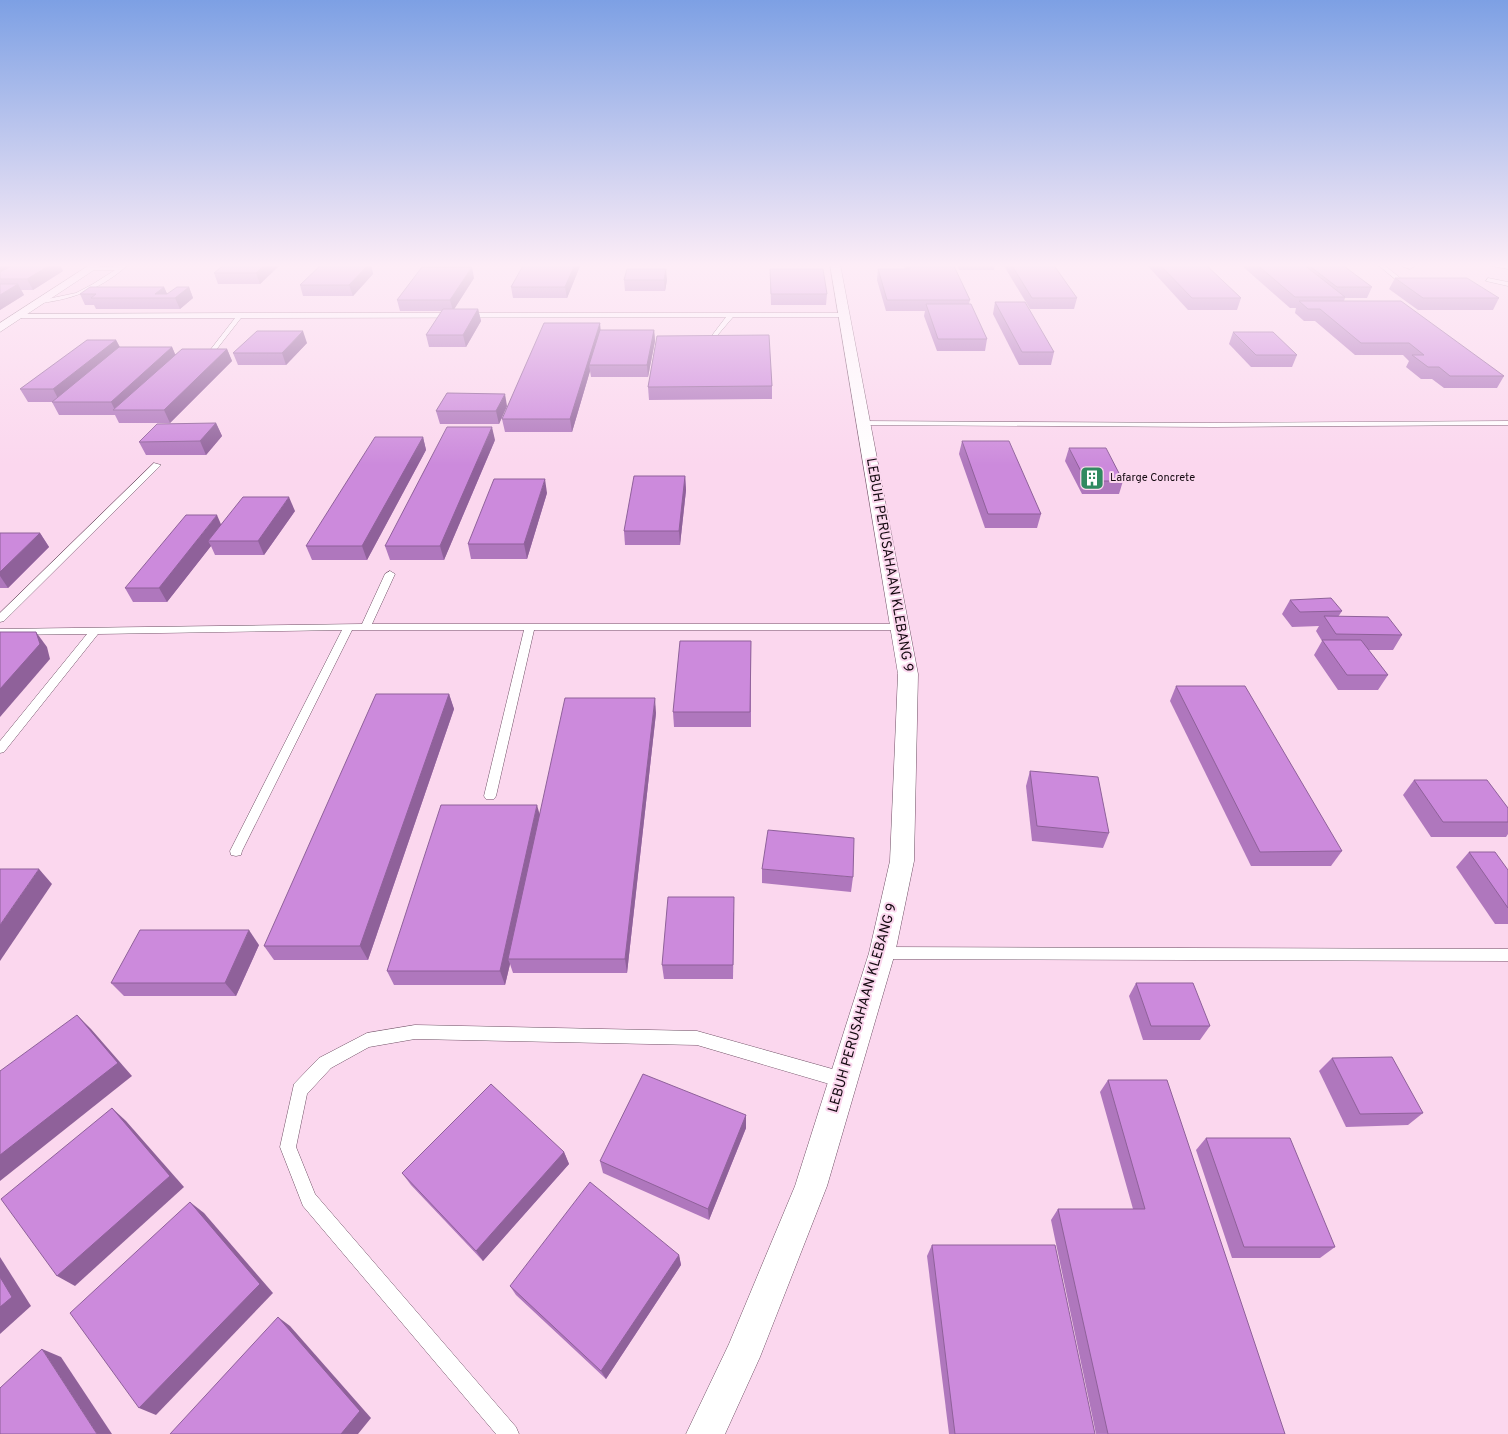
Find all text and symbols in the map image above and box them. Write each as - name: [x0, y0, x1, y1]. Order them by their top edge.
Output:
- street label: LEBUH PERUSAHAAN KLEBANG 9: [862, 457, 916, 673]
- building icon: Lafarge Concrete: [1079, 465, 1105, 491]
- place label: Lafarge Concrete: [1110, 471, 1195, 485]
- street label: LEBUH PERUSAHAAN KLEBANG 9: [825, 901, 901, 1115]

